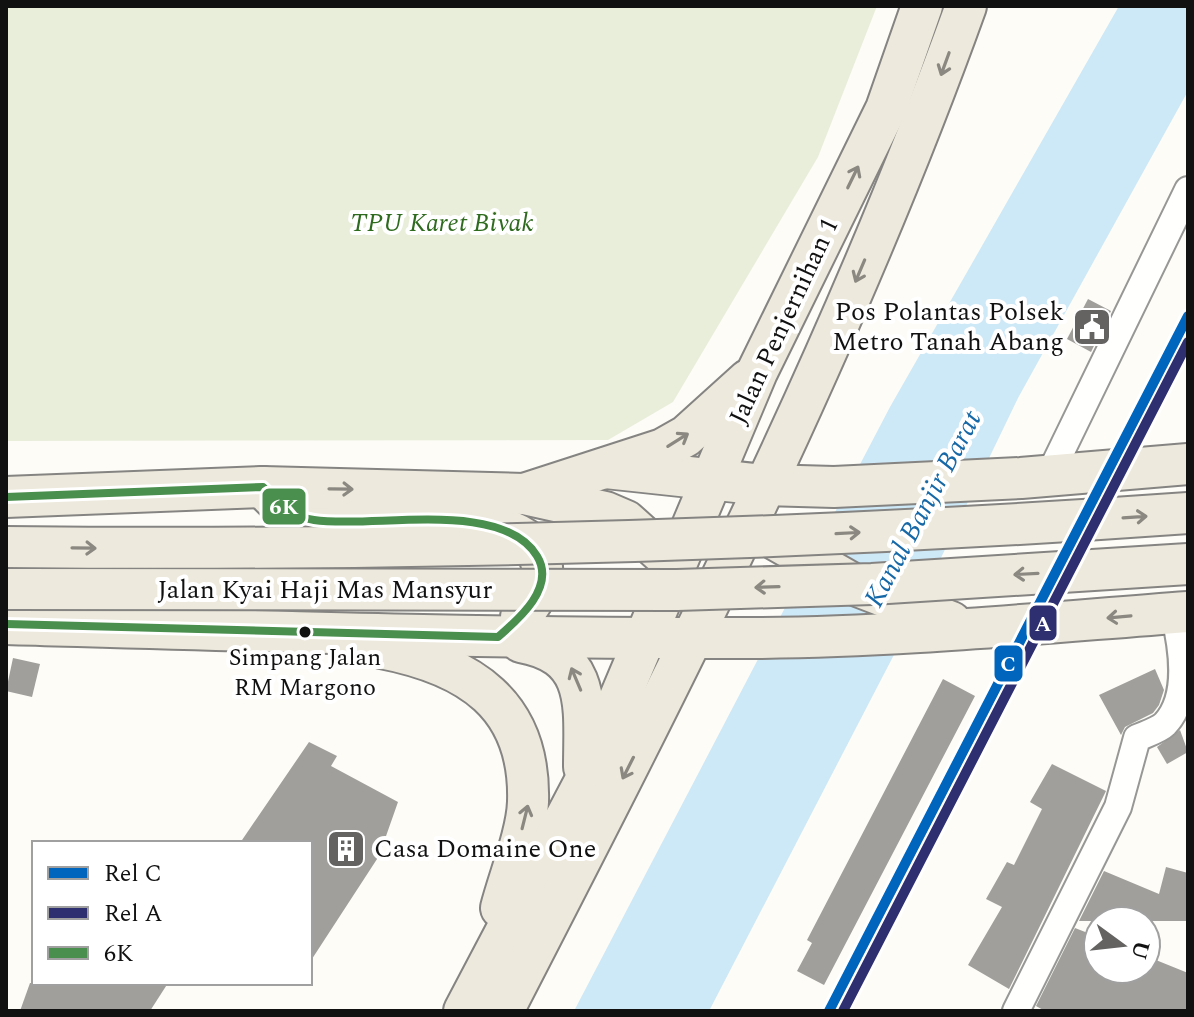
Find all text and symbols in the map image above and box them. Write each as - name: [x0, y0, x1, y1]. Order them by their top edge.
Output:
- one-way arrow: [936, 51, 951, 76]
- one-way arrow: [846, 165, 861, 189]
- park label: TPU Karet Bivak: [350, 203, 534, 243]
- street label: Jalan Penjernihan 1: [719, 211, 849, 431]
- one-way arrow: [851, 259, 866, 283]
- place label: Pos Polantas Polsek Metro Tanah Abang: [832, 292, 1064, 362]
- public building icon: Pos Polantas Polsek Metro Tanah Abang: [1071, 306, 1113, 348]
- water label: Kanal Banjir Barat: [853, 402, 994, 615]
- one-way arrow: [666, 431, 689, 447]
- one-way arrow: [327, 481, 354, 497]
- line badge: 6K: [261, 487, 307, 526]
- text: 6K: [269, 491, 299, 524]
- one-way arrow: [1121, 509, 1148, 524]
- one-way arrow: [834, 525, 861, 540]
- one-way arrow: [70, 540, 97, 555]
- one-way arrow: [1013, 567, 1040, 582]
- street label: Jalan Kyai Haji Mas Mansyur: [157, 570, 493, 610]
- one-way arrow: [754, 579, 781, 594]
- line badge: A: [1028, 604, 1058, 642]
- text: A: [1034, 608, 1052, 641]
- one-way arrow: [1106, 610, 1133, 625]
- marker: Simpang Jalan RM Margono: [297, 624, 313, 640]
- place label: Simpang Jalan RM Margono: [229, 640, 381, 706]
- line badge: C: [993, 644, 1024, 683]
- text: C: [1000, 648, 1016, 681]
- one-way arrow: [567, 667, 582, 691]
- one-way arrow: [620, 756, 635, 780]
- one-way arrow: [518, 805, 533, 830]
- building icon: Casa Domaine One: [325, 828, 367, 870]
- place label: Casa Domaine One: [374, 829, 596, 869]
- legend: [32, 841, 312, 985]
- text: Rel C: [104, 856, 162, 892]
- text: Rel A: [104, 896, 163, 932]
- north arrow: [1082, 905, 1162, 985]
- text: 6K: [104, 936, 133, 972]
- text: U: [1122, 937, 1158, 963]

